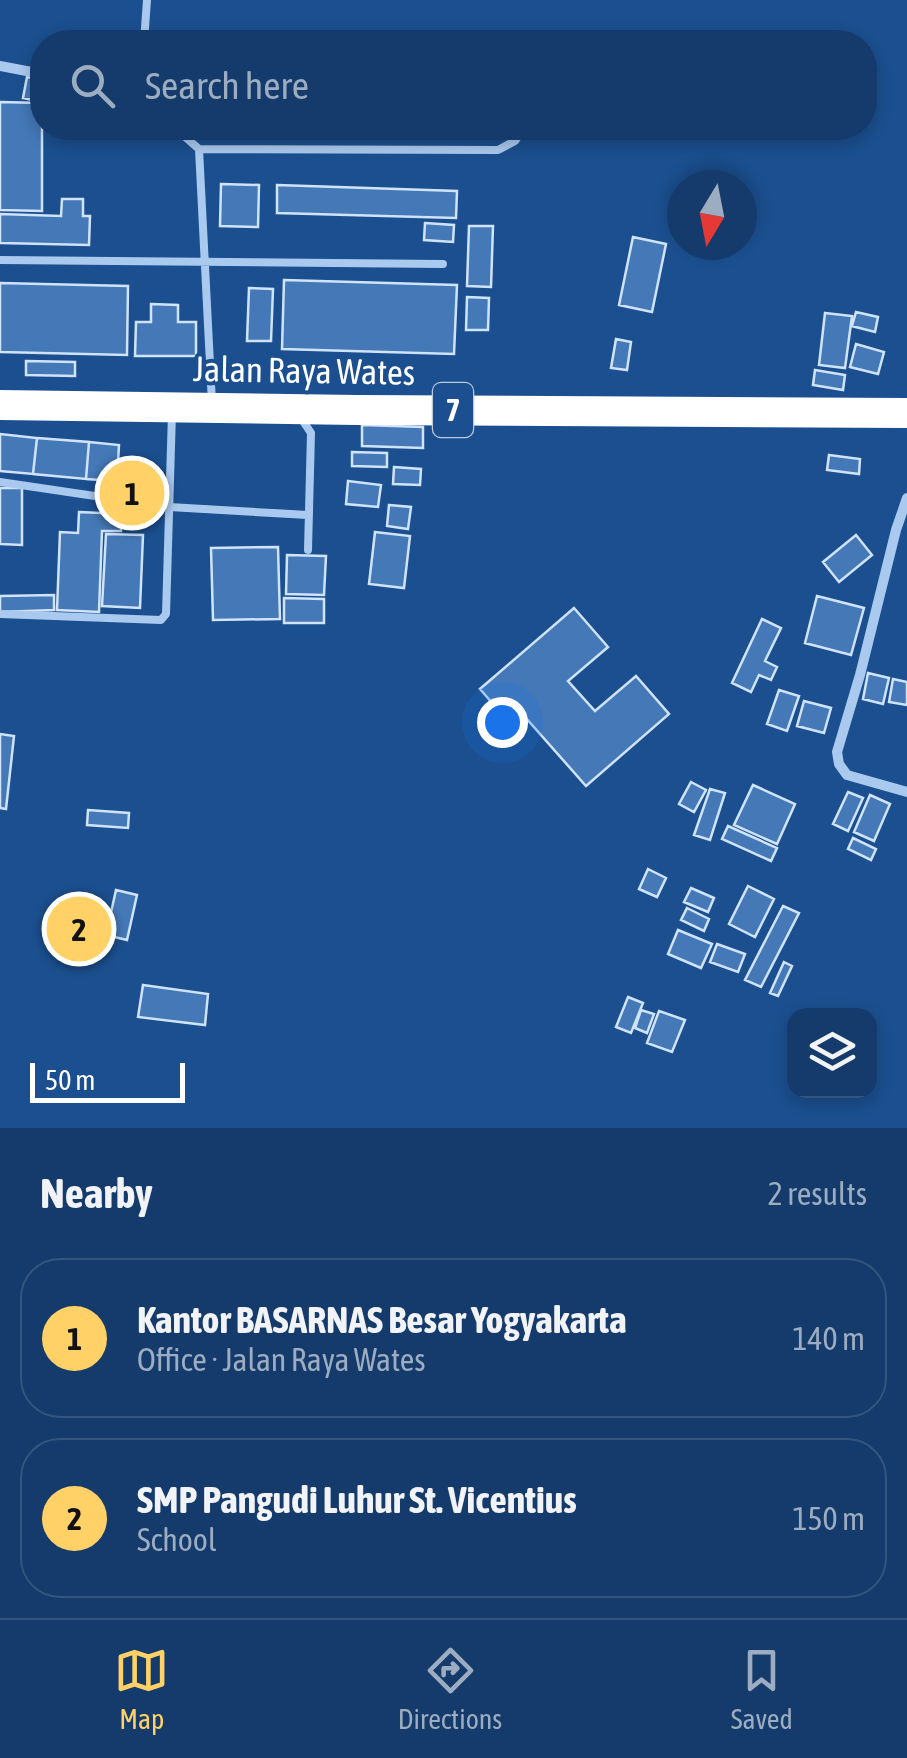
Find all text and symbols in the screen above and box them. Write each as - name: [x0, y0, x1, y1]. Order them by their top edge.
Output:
- search box: [30, 30, 877, 140]
- icon: search: [65, 58, 120, 113]
- text: Search here: [145, 64, 309, 107]
- north arrow: [667, 170, 757, 260]
- street label: Jalan Raya Wates: [193, 348, 415, 392]
- road number: 7: [433, 383, 473, 437]
- pin: 1: [100, 456, 164, 530]
- your location: [477, 697, 528, 748]
- pin: 2: [46, 892, 112, 966]
- map controls: [787, 1008, 877, 1098]
- button: layers: [787, 1008, 877, 1098]
- scale bar: [30, 1058, 185, 1102]
- text: 50 m: [45, 1064, 95, 1096]
- text: Nearby: [40, 1169, 153, 1217]
- text: 2 results: [768, 1175, 867, 1212]
- text: Kantor BASARNAS Besar Yogyakarta: [137, 1298, 627, 1341]
- text: 1: [67, 1320, 82, 1357]
- text: 140 m: [792, 1320, 865, 1357]
- text: Office · Jalan Raya Wates: [137, 1341, 426, 1378]
- text: SMP Pangudi Luhur St. Vicentius: [137, 1478, 577, 1521]
- text: 2: [67, 1500, 82, 1537]
- text: 150 m: [792, 1500, 865, 1537]
- text: School: [137, 1521, 216, 1558]
- tab: Map: [114, 1643, 169, 1735]
- tab: Directions: [398, 1643, 502, 1735]
- tab: Saved: [731, 1643, 793, 1735]

